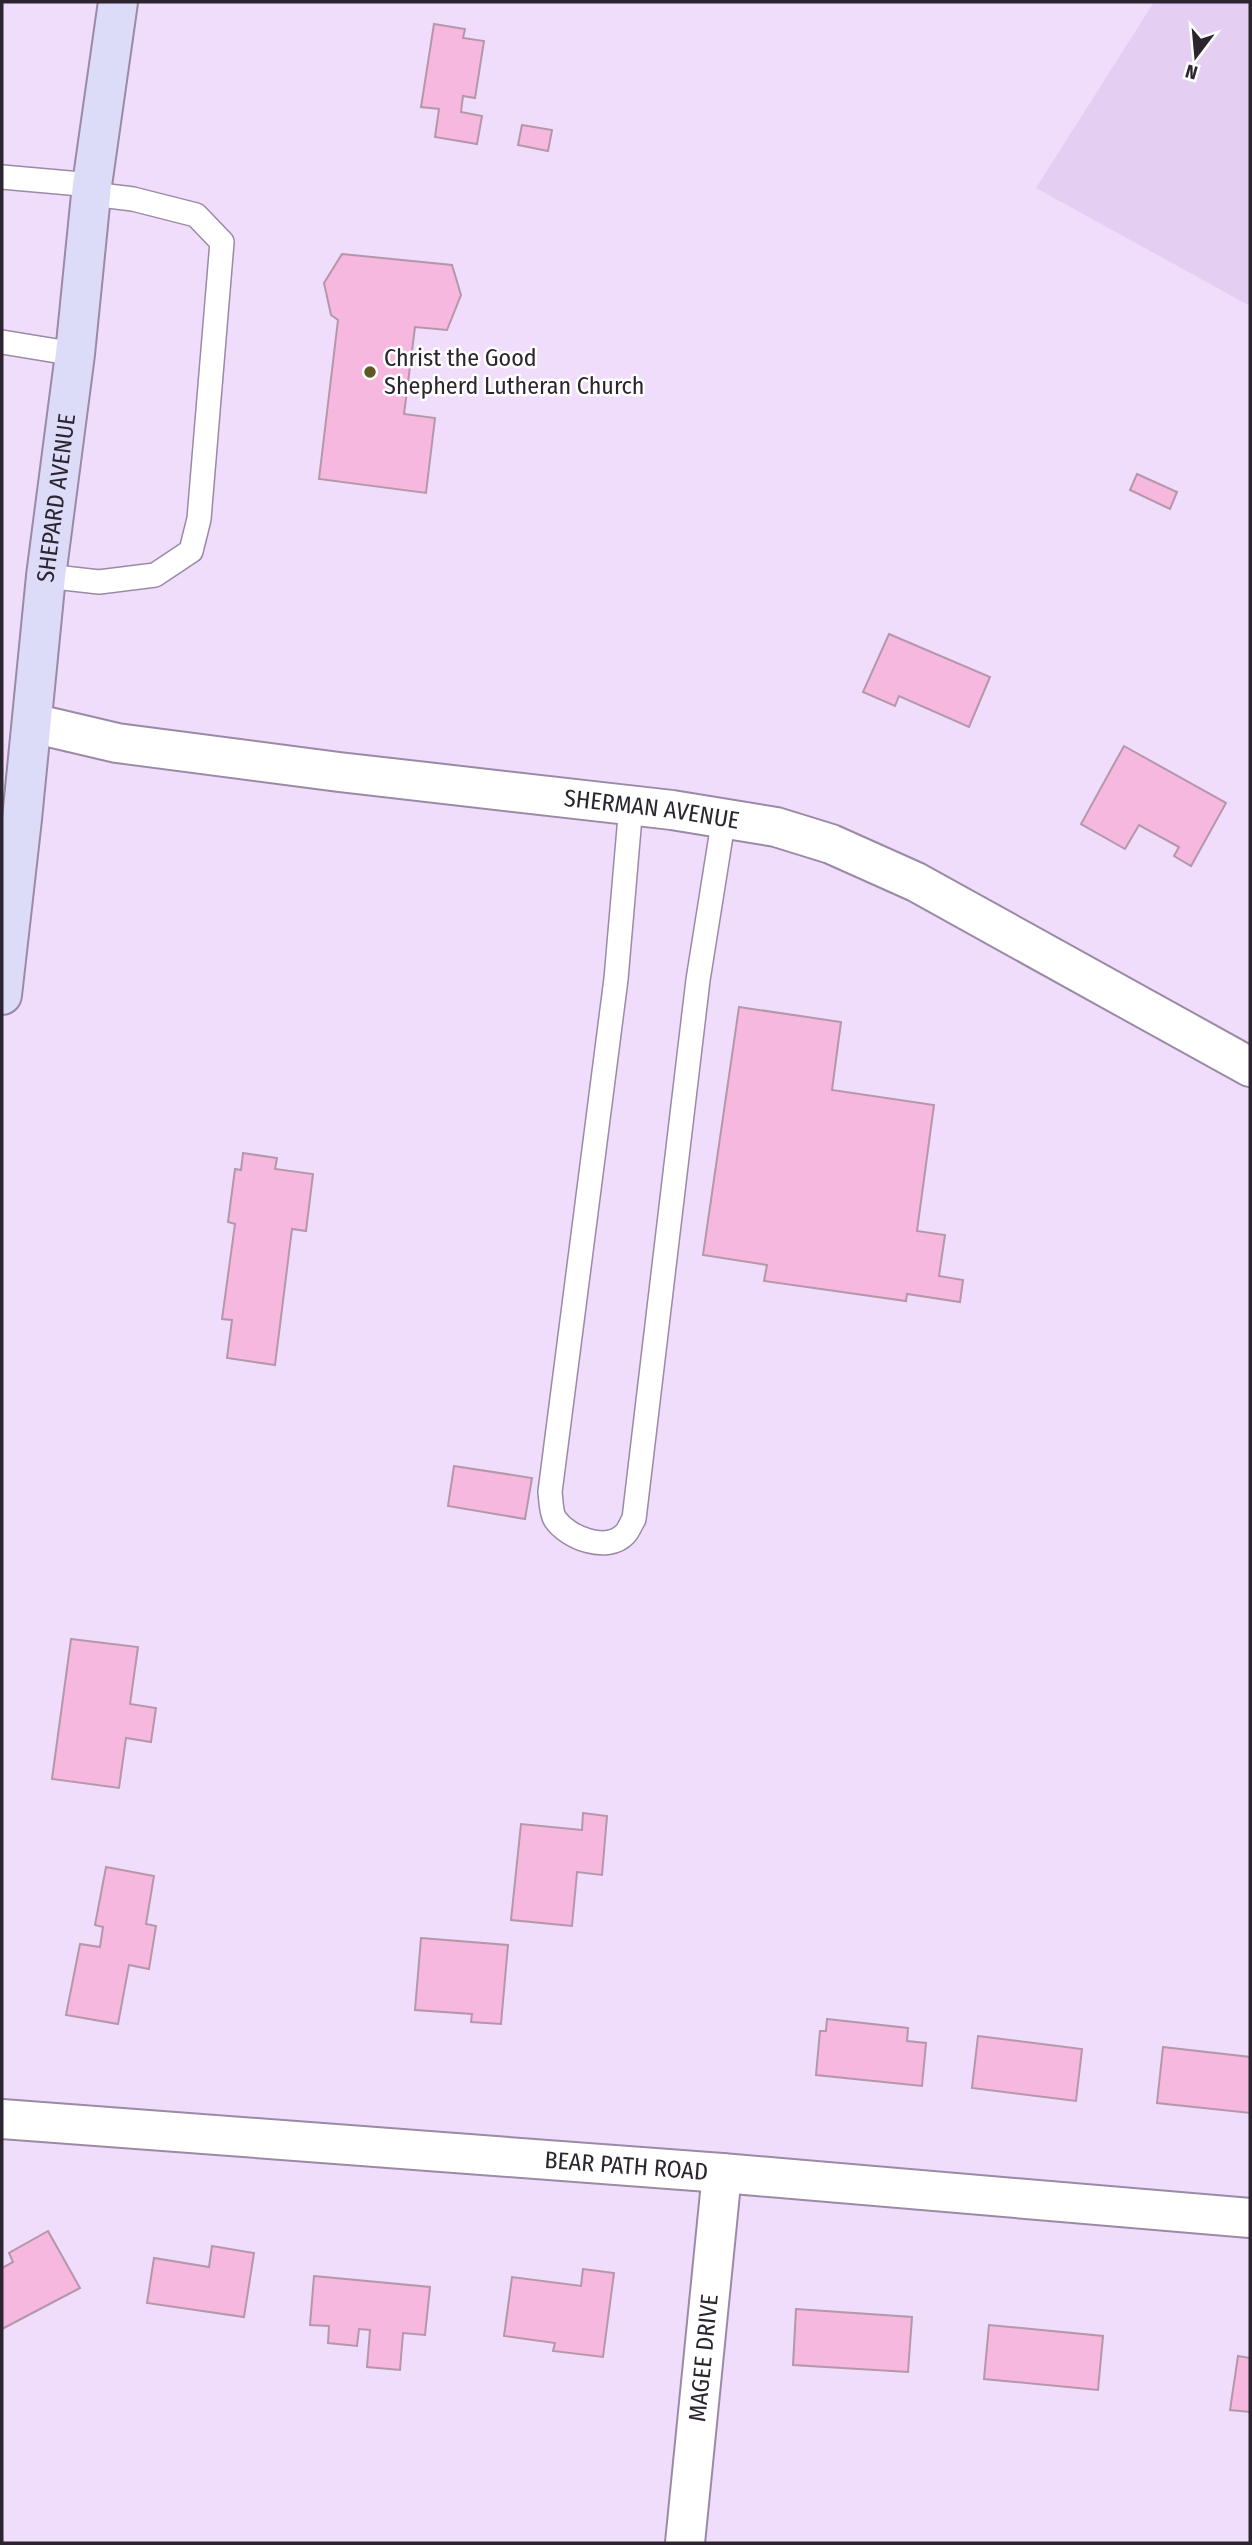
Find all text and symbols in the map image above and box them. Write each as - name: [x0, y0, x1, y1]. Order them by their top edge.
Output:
- north arrow: [1161, 21, 1231, 91]
- text: N: [1183, 59, 1200, 84]
- place label: Christ the Good Shepherd Lutheran Church: [384, 344, 645, 400]
- marker: Christ the Good Shepherd Lutheran Church: [362, 364, 378, 380]
- street label: SHEPARD AVENUE: [31, 412, 81, 584]
- street label: SHERMAN AVENUE: [563, 784, 741, 835]
- street label: BEAR PATH ROAD: [543, 2146, 709, 2186]
- street label: MAGEE DRIVE: [683, 2293, 724, 2423]

